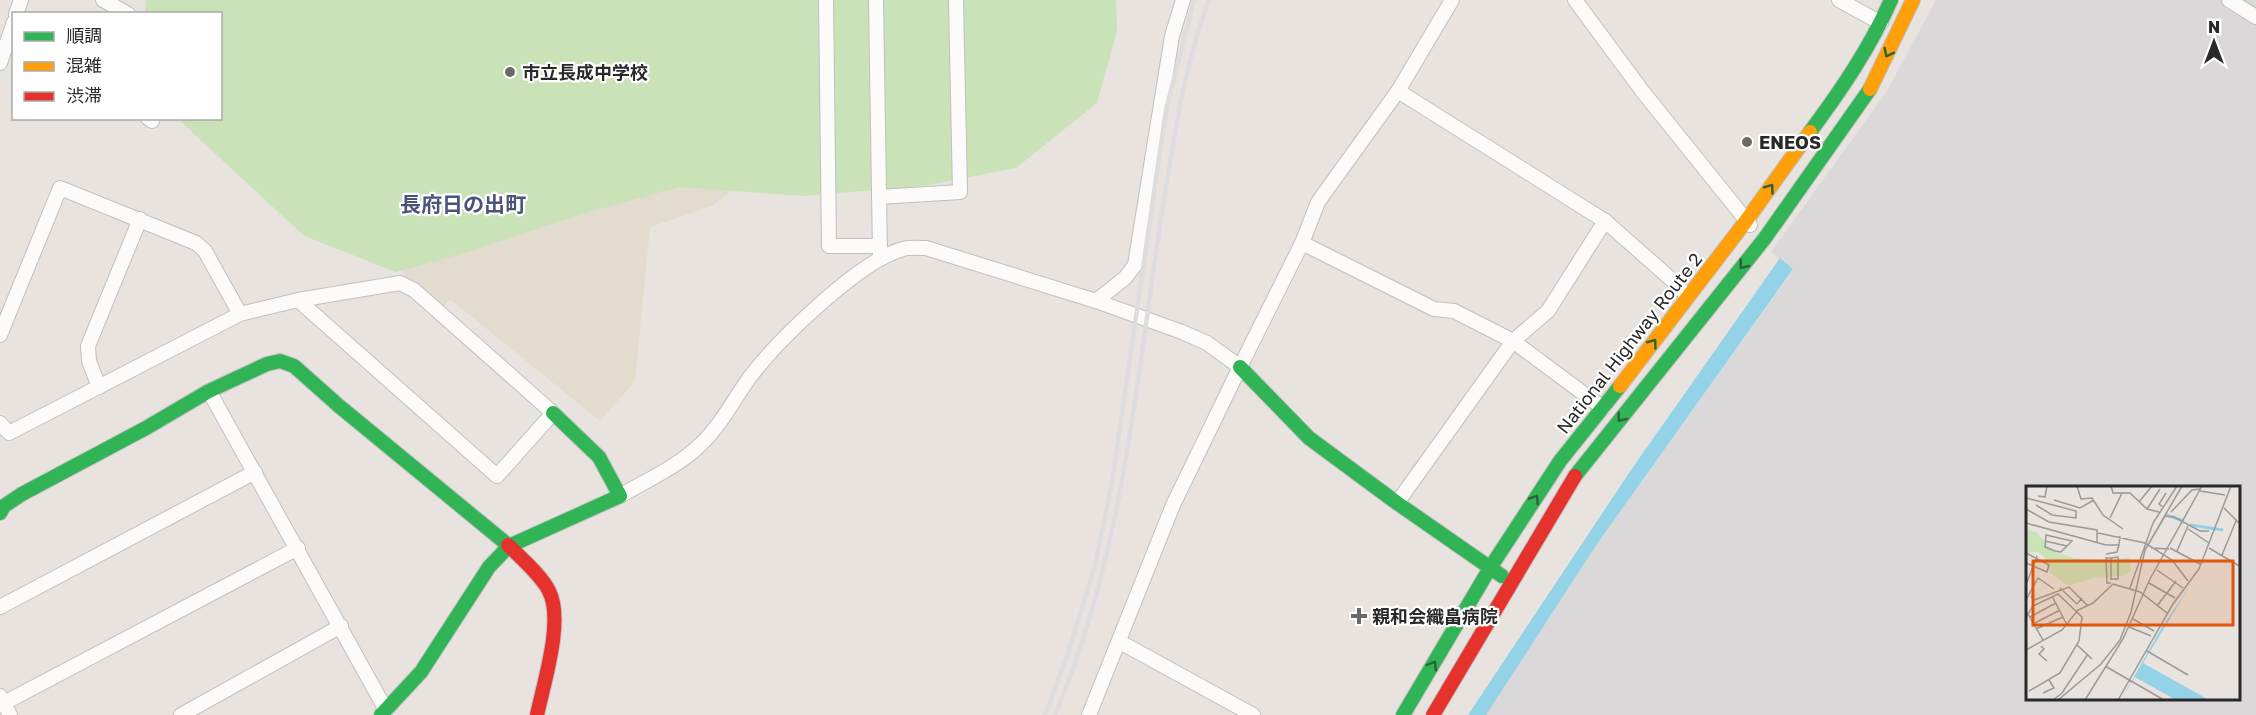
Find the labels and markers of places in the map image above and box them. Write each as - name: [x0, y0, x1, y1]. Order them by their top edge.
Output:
- place label: 市立長成中学校: [522, 61, 648, 83]
- marker: 市立長成中学校: [503, 65, 517, 79]
- place label: ENEOS: [1759, 131, 1821, 153]
- marker: ENEOS: [1740, 135, 1754, 149]
- place label: 親和会織畠病院: [1372, 605, 1498, 627]
- marker: 親和会織畠病院: [1350, 607, 1368, 625]

